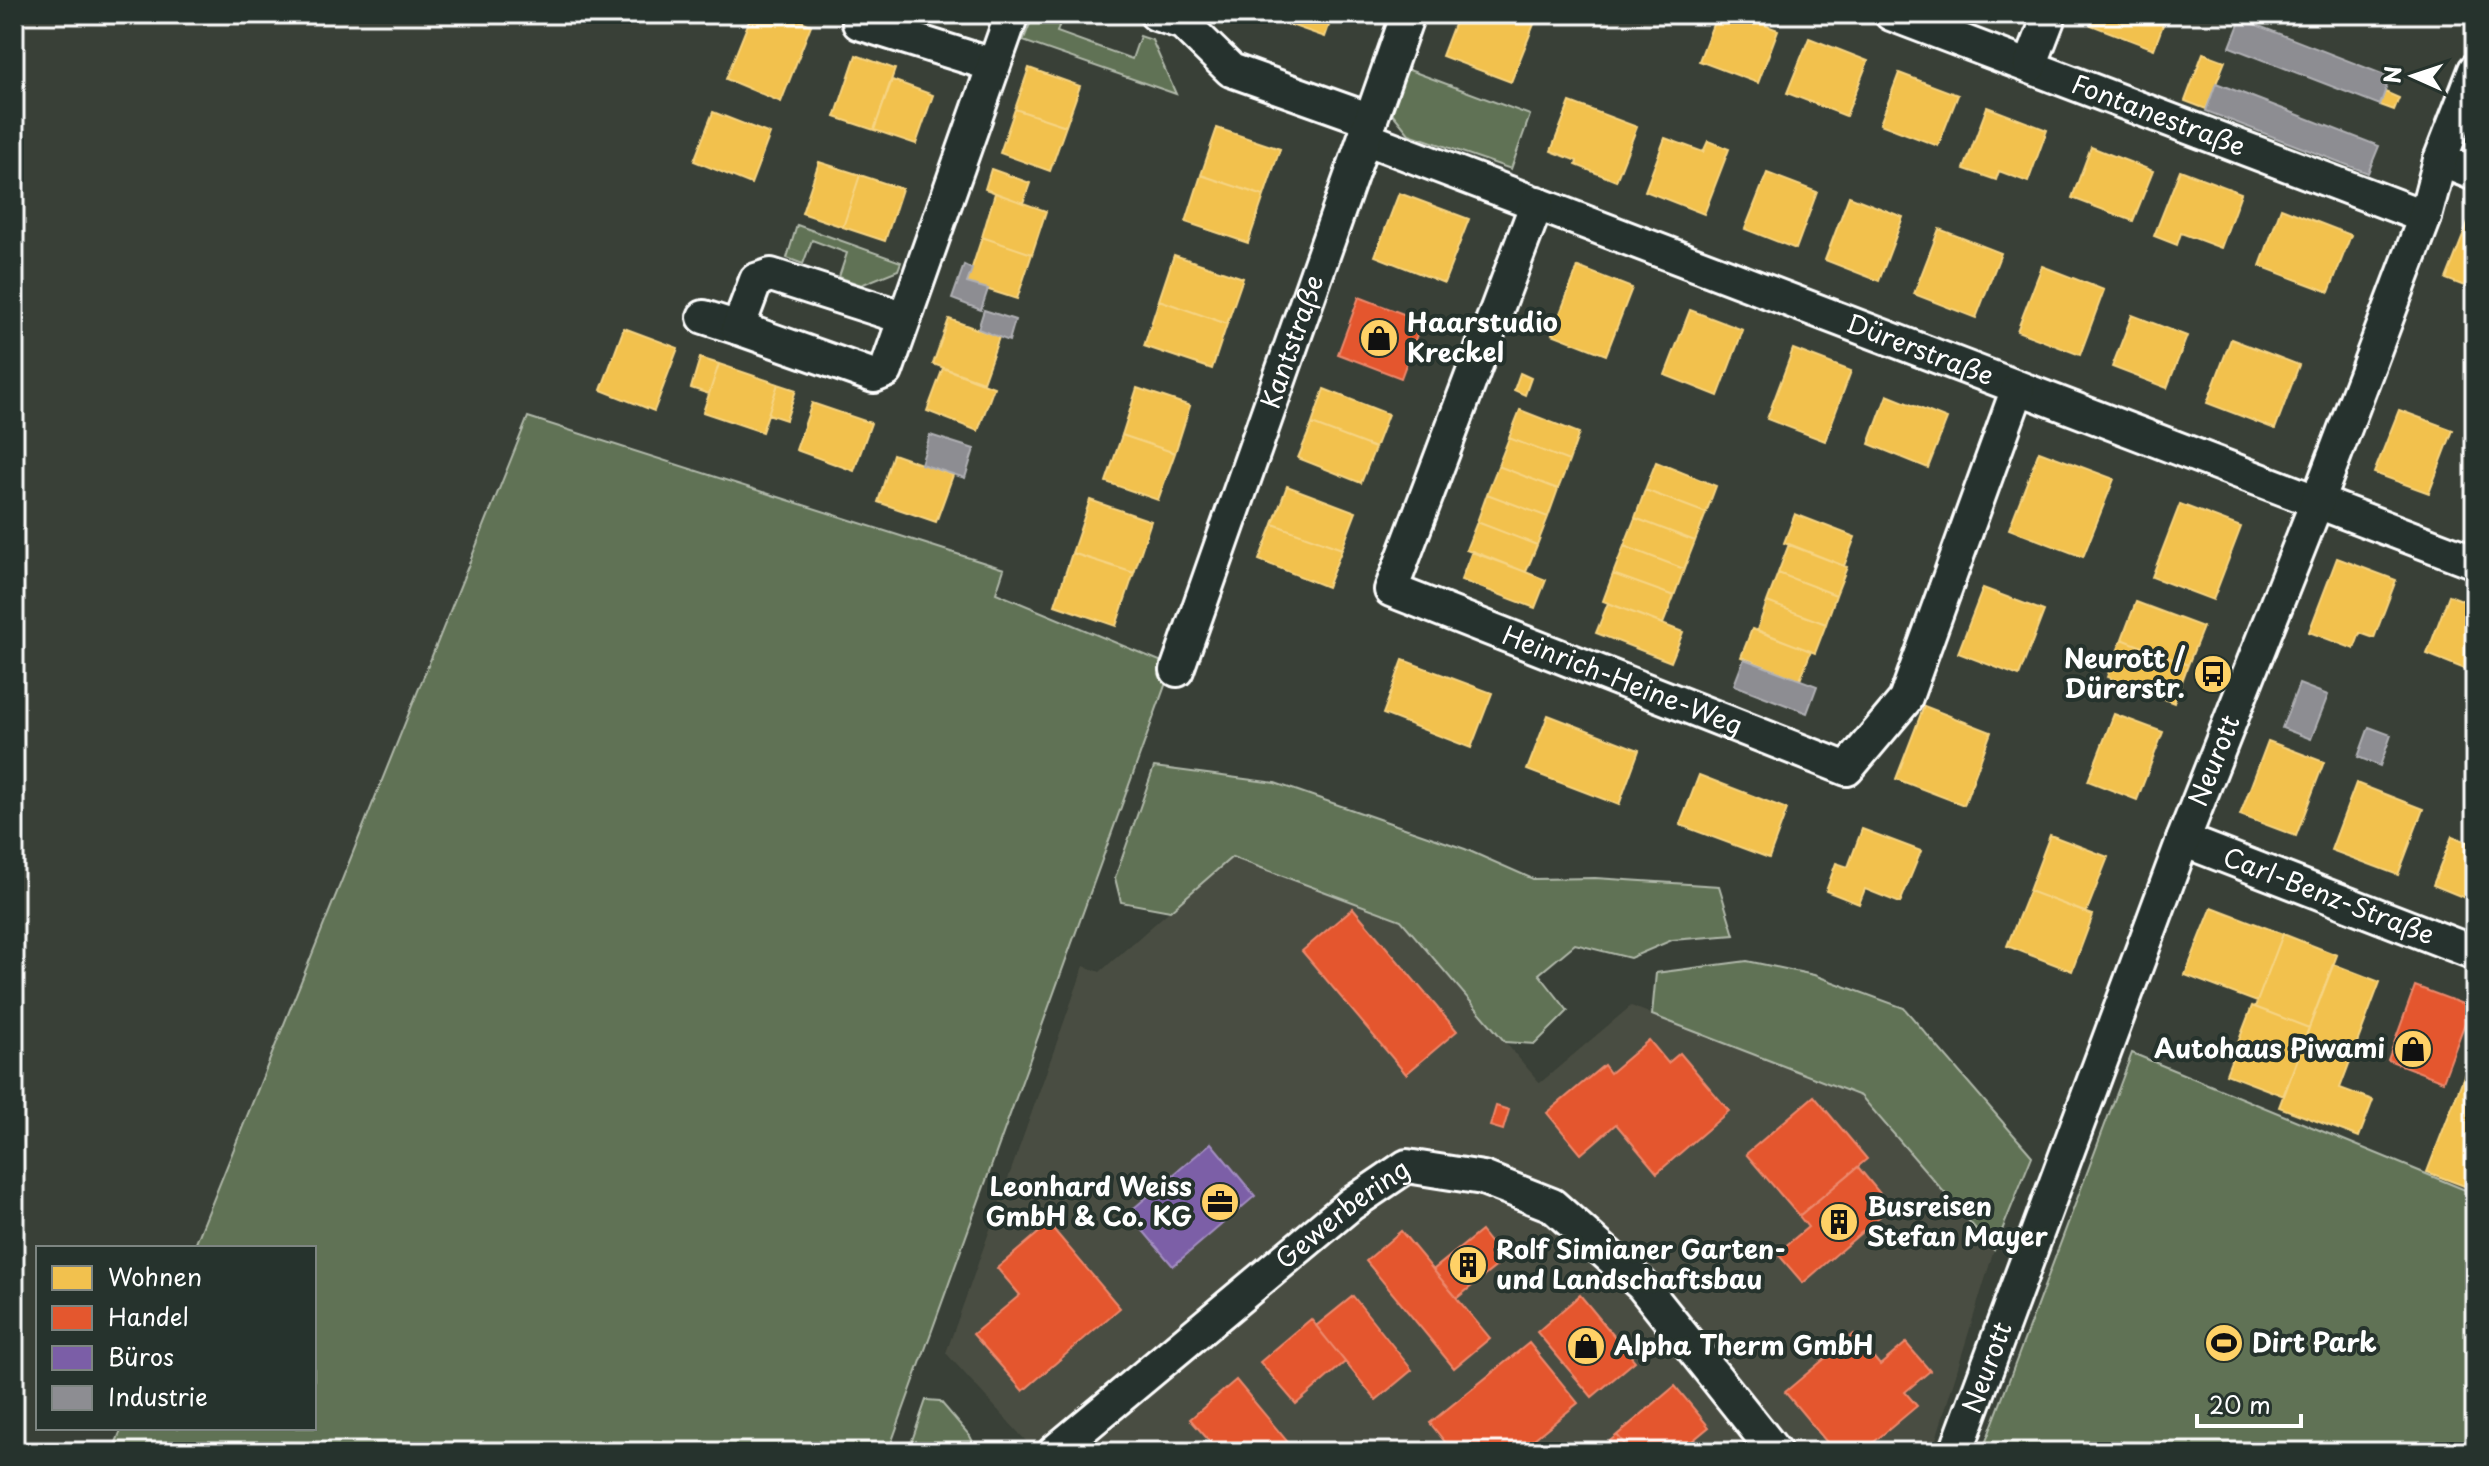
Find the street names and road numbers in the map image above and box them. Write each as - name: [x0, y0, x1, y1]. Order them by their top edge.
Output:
- street label: Fontanestraße: [2066, 63, 2251, 165]
- street label: Kantstraße: [1250, 269, 1333, 413]
- street label: Dürerstraße: [1841, 303, 2000, 394]
- street label: Heinrich-Heine-Weg: [1497, 615, 1749, 744]
- street label: Neurott: [2177, 709, 2249, 812]
- street label: Carl-Benz-Straße: [2218, 836, 2440, 953]
- street label: Gewerbering: [1266, 1149, 1417, 1278]
- street label: Neurott: [1951, 1316, 2021, 1418]

